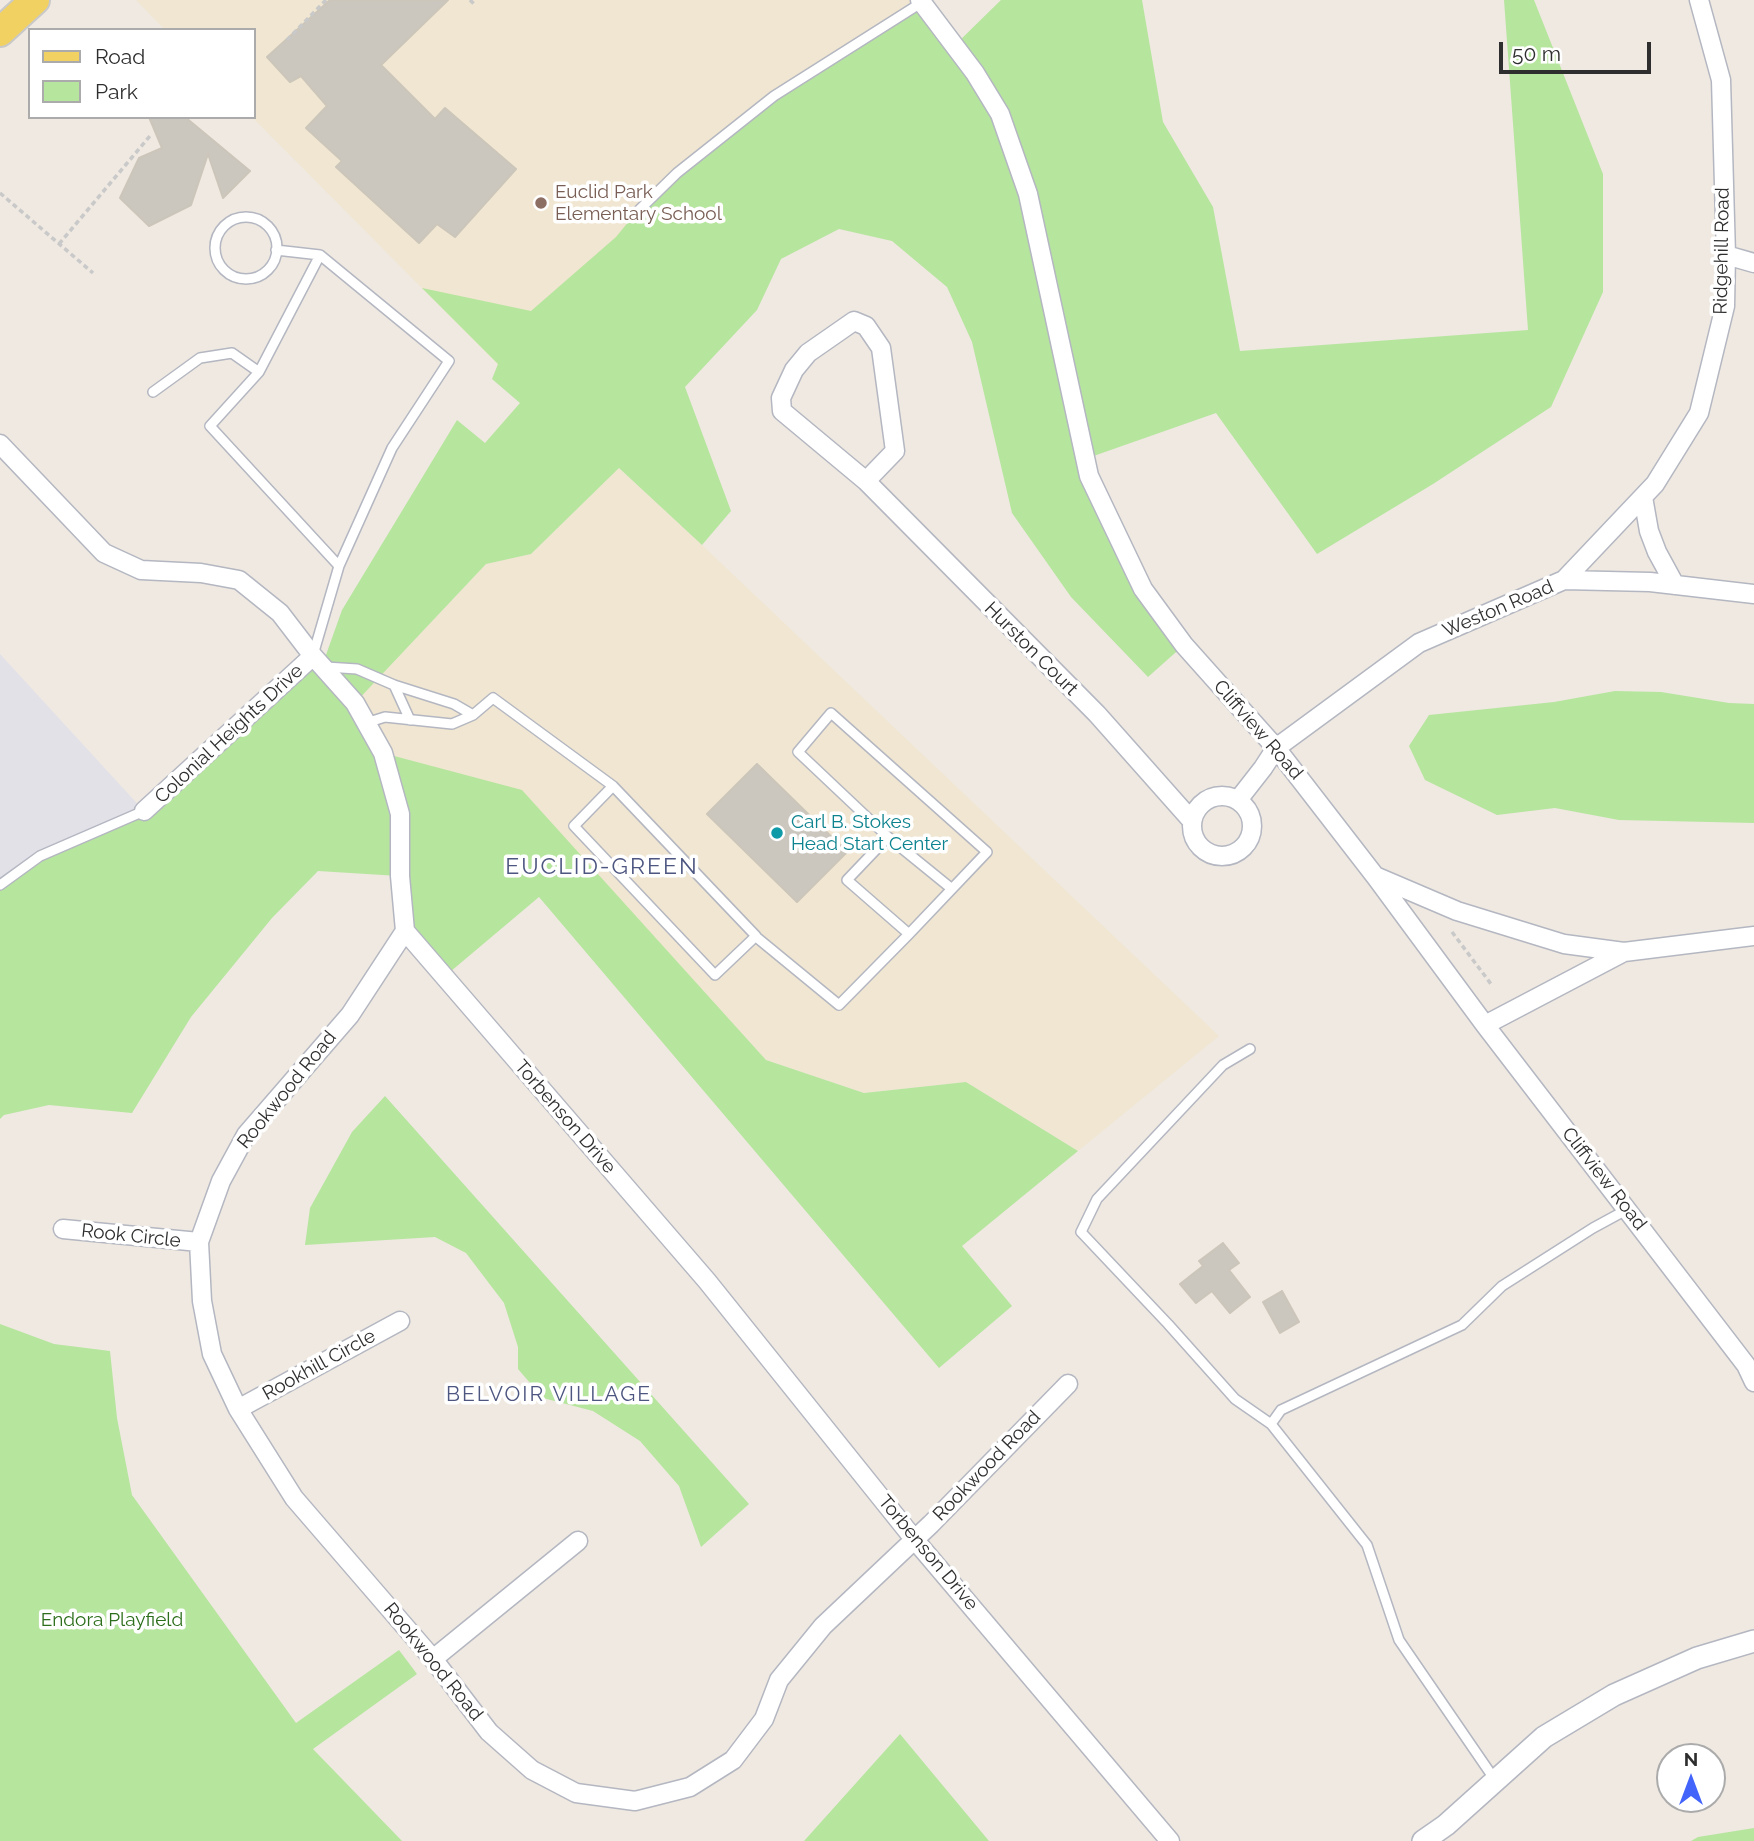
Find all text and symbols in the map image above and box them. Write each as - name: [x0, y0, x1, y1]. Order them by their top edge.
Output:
- legend: [28, 28, 256, 119]
- scale bar: [1502, 28, 1654, 72]
- text: 50 m: [1512, 41, 1561, 66]
- text: Road: [95, 44, 145, 69]
- text: Park: [95, 79, 138, 104]
- place label: Euclid Park Elementary School: [555, 181, 722, 225]
- street label: Ridgehill Road: [1709, 187, 1735, 315]
- marker: Euclid Park Elementary School: [533, 195, 549, 211]
- street label: Weston Road: [1439, 575, 1557, 643]
- street label: Hurston Court: [979, 597, 1083, 701]
- street label: Colonial Heights Drive: [150, 660, 308, 808]
- street label: Cliffview Road: [1209, 676, 1307, 784]
- place label: Carl B. Stokes Head Start Center: [791, 811, 948, 855]
- marker: Carl B. Stokes Head Start Center: [769, 825, 785, 841]
- district label: EUCLID-GREEN: [507, 853, 697, 881]
- street label: Rookwood Road: [233, 1027, 341, 1153]
- street label: Torbenson Drive: [509, 1056, 621, 1178]
- street label: Cliffview Road: [1557, 1123, 1651, 1235]
- street label: Rook Circle: [80, 1219, 182, 1253]
- street label: Rookhill Circle: [259, 1325, 379, 1405]
- district label: BELVOIR VILLAGE: [448, 1382, 650, 1408]
- street label: Rookwood Road: [929, 1406, 1045, 1526]
- street label: Torbenson Drive: [873, 1491, 983, 1615]
- street label: Rookwood Road: [379, 1599, 487, 1725]
- park label: Endora Playfield: [41, 1609, 183, 1631]
- north arrow: [1656, 1743, 1726, 1813]
- text: N: [1684, 1748, 1698, 1770]

